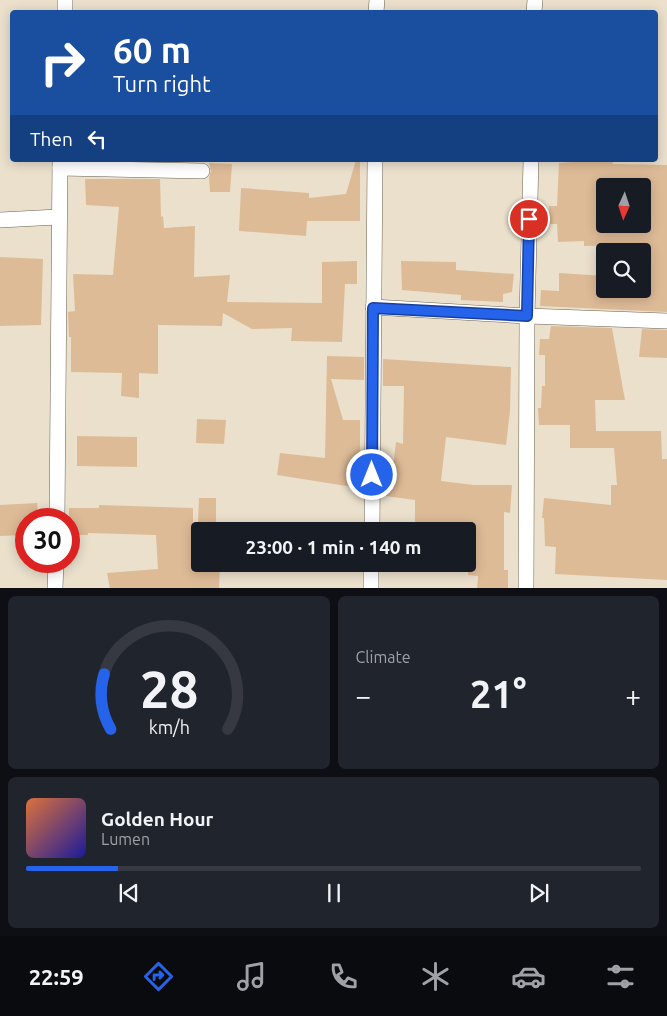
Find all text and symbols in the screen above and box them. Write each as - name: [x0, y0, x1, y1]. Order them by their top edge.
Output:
- icon: right: [30, 30, 95, 95]
- text: 60 m: [113, 30, 191, 70]
- text: Turn right: [113, 71, 211, 96]
- icon: left: [83, 125, 111, 153]
- text: Then: [30, 128, 73, 150]
- north arrow: [596, 178, 651, 232]
- map controls: [596, 178, 651, 298]
- pin: [508, 198, 550, 240]
- icon: arrive: [515, 205, 543, 233]
- button: search: [596, 243, 651, 298]
- position arrow: [345, 448, 397, 500]
- speed limit sign: 30: [15, 508, 80, 573]
- text: 23:00 · 1 min · 140 m: [246, 536, 421, 558]
- text: Climate: [356, 648, 411, 666]
- text: 28: [139, 660, 198, 718]
- text: 21°: [470, 673, 526, 715]
- text: −: [356, 680, 371, 711]
- text: +: [625, 680, 641, 711]
- text: km/h: [148, 717, 189, 737]
- text: Golden Hour: [101, 808, 213, 830]
- text: Lumen: [101, 830, 150, 848]
- icon: previous: [115, 879, 143, 907]
- icon: pause: [320, 879, 348, 907]
- icon: next: [525, 879, 553, 907]
- icon: directions: [141, 959, 176, 994]
- icon: music: [234, 959, 269, 994]
- icon: phone: [326, 959, 361, 994]
- icon: climate: [418, 959, 453, 994]
- icon: car: [511, 959, 546, 994]
- icon: filters: [603, 959, 638, 994]
- text: 22:59: [29, 964, 84, 989]

